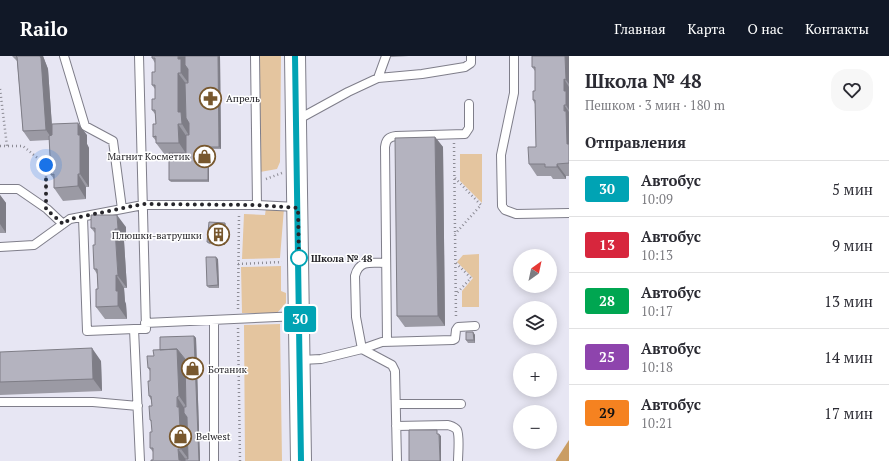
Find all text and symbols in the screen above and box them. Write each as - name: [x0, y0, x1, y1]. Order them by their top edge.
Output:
- text: Railo: [20, 16, 68, 41]
- text: Главная: [614, 19, 666, 38]
- text: Карта: [688, 19, 725, 38]
- text: О нас: [747, 19, 783, 38]
- text: Контакты: [805, 19, 869, 38]
- text: Школа № 48: [585, 68, 702, 93]
- button: heart: [831, 69, 873, 111]
- pharmacy icon: Апрель: [198, 85, 224, 111]
- place label: Апрель: [226, 92, 260, 105]
- text: Пешком · 3 мин · 180 m: [585, 96, 725, 114]
- text: Отправления: [585, 132, 686, 152]
- shop icon: Магнит Косметик: [192, 143, 218, 169]
- place label: Магнит Косметик: [107, 150, 191, 163]
- your location: [36, 155, 56, 175]
- text: Автобус: [641, 170, 701, 190]
- text: 30: [599, 179, 615, 198]
- text: 5 мин: [832, 179, 873, 199]
- text: 10:09: [641, 190, 673, 208]
- building icon: Плюшки-ватрушки: [205, 222, 231, 248]
- text: Автобус: [641, 226, 701, 246]
- place label: Плюшки-ватрушки: [112, 229, 202, 242]
- text: 13: [599, 235, 615, 254]
- text: 9 мин: [832, 235, 873, 255]
- text: 10:13: [641, 246, 673, 264]
- marker: Школа № 48: [290, 249, 308, 267]
- north arrow: [513, 249, 557, 293]
- map controls: [513, 249, 557, 449]
- place label: Школа № 48: [311, 252, 373, 265]
- text: Автобус: [641, 282, 701, 302]
- text: 28: [599, 291, 615, 310]
- text: 13 мин: [824, 291, 873, 311]
- button: layers: [513, 301, 557, 345]
- text: 10:17: [641, 302, 673, 320]
- line badge: 30: [282, 306, 318, 332]
- text: 30: [292, 309, 308, 328]
- text: Автобус: [641, 338, 701, 358]
- text: 25: [599, 347, 615, 366]
- text: 14 мин: [824, 347, 873, 367]
- button: +: [513, 353, 557, 397]
- shop icon: Ботаник: [180, 356, 206, 382]
- text: 10:18: [641, 358, 673, 376]
- place label: Ботаник: [208, 363, 248, 376]
- text: Автобус: [641, 394, 701, 414]
- text: 29: [599, 403, 615, 422]
- text: 17 мин: [824, 403, 873, 423]
- button: −: [513, 405, 557, 449]
- text: 10:21: [641, 414, 673, 432]
- shop icon: Belwest: [167, 423, 193, 449]
- place label: Belwest: [196, 430, 231, 443]

